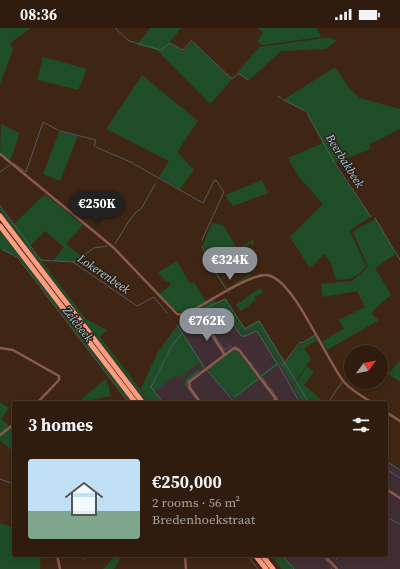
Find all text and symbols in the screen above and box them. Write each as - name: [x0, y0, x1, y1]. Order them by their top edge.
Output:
- text: 08:36: [20, 4, 57, 25]
- water label: Beerbakbeek: [322, 130, 368, 191]
- pin: €250K: [69, 191, 125, 225]
- text: €250K: [78, 195, 116, 212]
- pin: €324K: [202, 247, 258, 281]
- water label: Lokerenbeek: [74, 250, 134, 298]
- text: €324K: [211, 251, 249, 268]
- water label: Zelebeek: [59, 302, 97, 345]
- pin: €762K: [179, 308, 235, 342]
- text: €762K: [188, 312, 226, 329]
- north arrow: [344, 345, 388, 389]
- map controls: [344, 345, 388, 389]
- text: 3 homes: [28, 413, 93, 437]
- icon: filters: [350, 414, 372, 436]
- text: €250,000: [152, 470, 222, 494]
- icon: home: [60, 475, 108, 523]
- text: 2 rooms · 56 m²: [152, 494, 240, 511]
- text: Bredenhoekstraat: [152, 511, 255, 528]

